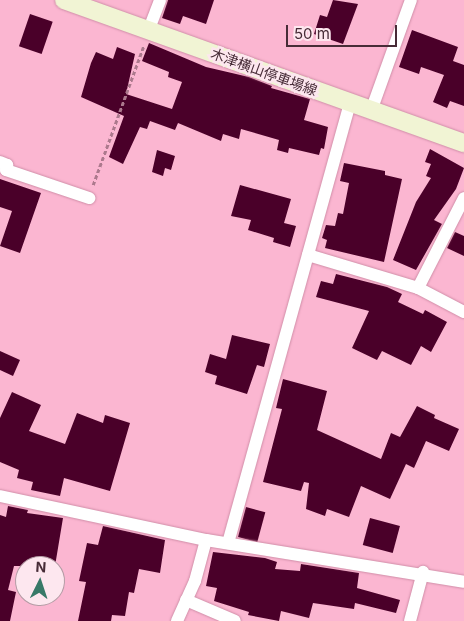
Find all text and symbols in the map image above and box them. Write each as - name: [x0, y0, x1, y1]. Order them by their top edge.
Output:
- scale bar: [289, 15, 400, 47]
- text: 50 m: [294, 24, 330, 43]
- street label: 木津横山停車場線: [209, 45, 319, 99]
- north arrow: [15, 556, 65, 606]
- text: N: [35, 558, 47, 575]

